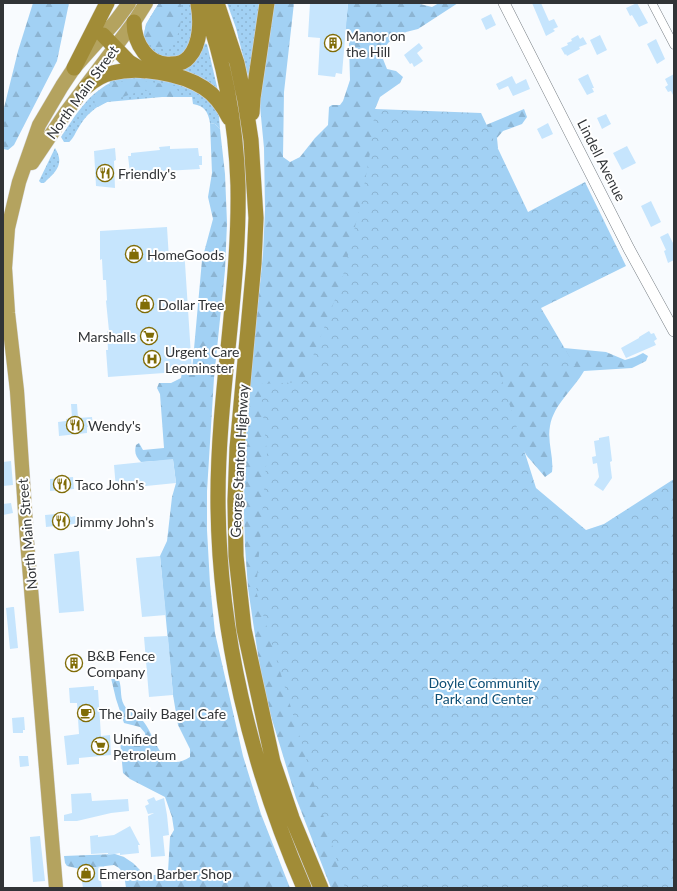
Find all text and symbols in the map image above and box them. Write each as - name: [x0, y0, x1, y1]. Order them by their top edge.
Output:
- place label: Manor on the Hill: [346, 27, 406, 60]
- building icon: Manor on the Hill: [323, 33, 343, 53]
- street label: North Main Street: [42, 42, 122, 142]
- street label: Lindell Avenue: [574, 116, 630, 204]
- restaurant icon: Friendly's: [95, 163, 115, 183]
- place label: Friendly's: [118, 165, 176, 182]
- shop icon: HomeGoods: [124, 244, 144, 264]
- place label: HomeGoods: [147, 246, 224, 263]
- shop icon: Dollar Tree: [135, 294, 155, 314]
- place label: Dollar Tree: [158, 296, 224, 313]
- supermarket icon: Marshalls: [139, 326, 159, 346]
- place label: Marshalls: [78, 328, 136, 345]
- place label: Urgent Care Leominster: [165, 343, 239, 376]
- hospital icon: Urgent Care Leominster: [142, 349, 162, 369]
- street label: George Stanton Highway: [226, 383, 252, 538]
- restaurant icon: Wendy's: [65, 415, 85, 435]
- place label: Wendy's: [88, 417, 141, 434]
- restaurant icon: Taco John's: [52, 474, 72, 494]
- place label: Taco John's: [75, 476, 144, 493]
- street label: North Main Street: [14, 478, 40, 590]
- restaurant icon: Jimmy John's: [51, 511, 71, 531]
- place label: Jimmy John's: [74, 513, 154, 530]
- place label: B&B Fence Company: [87, 647, 155, 680]
- building icon: B&B Fence Company: [64, 653, 84, 673]
- park label: Doyle Community Park and Center: [428, 674, 540, 707]
- cafe icon: The Daily Bagel Cafe: [76, 703, 96, 723]
- place label: The Daily Bagel Cafe: [99, 705, 226, 722]
- place label: Unified Petroleum: [113, 730, 176, 763]
- supermarket icon: Unified Petroleum: [90, 736, 110, 756]
- shop icon: Emerson Barber Shop: [76, 863, 96, 883]
- place label: Emerson Barber Shop: [99, 865, 232, 882]

